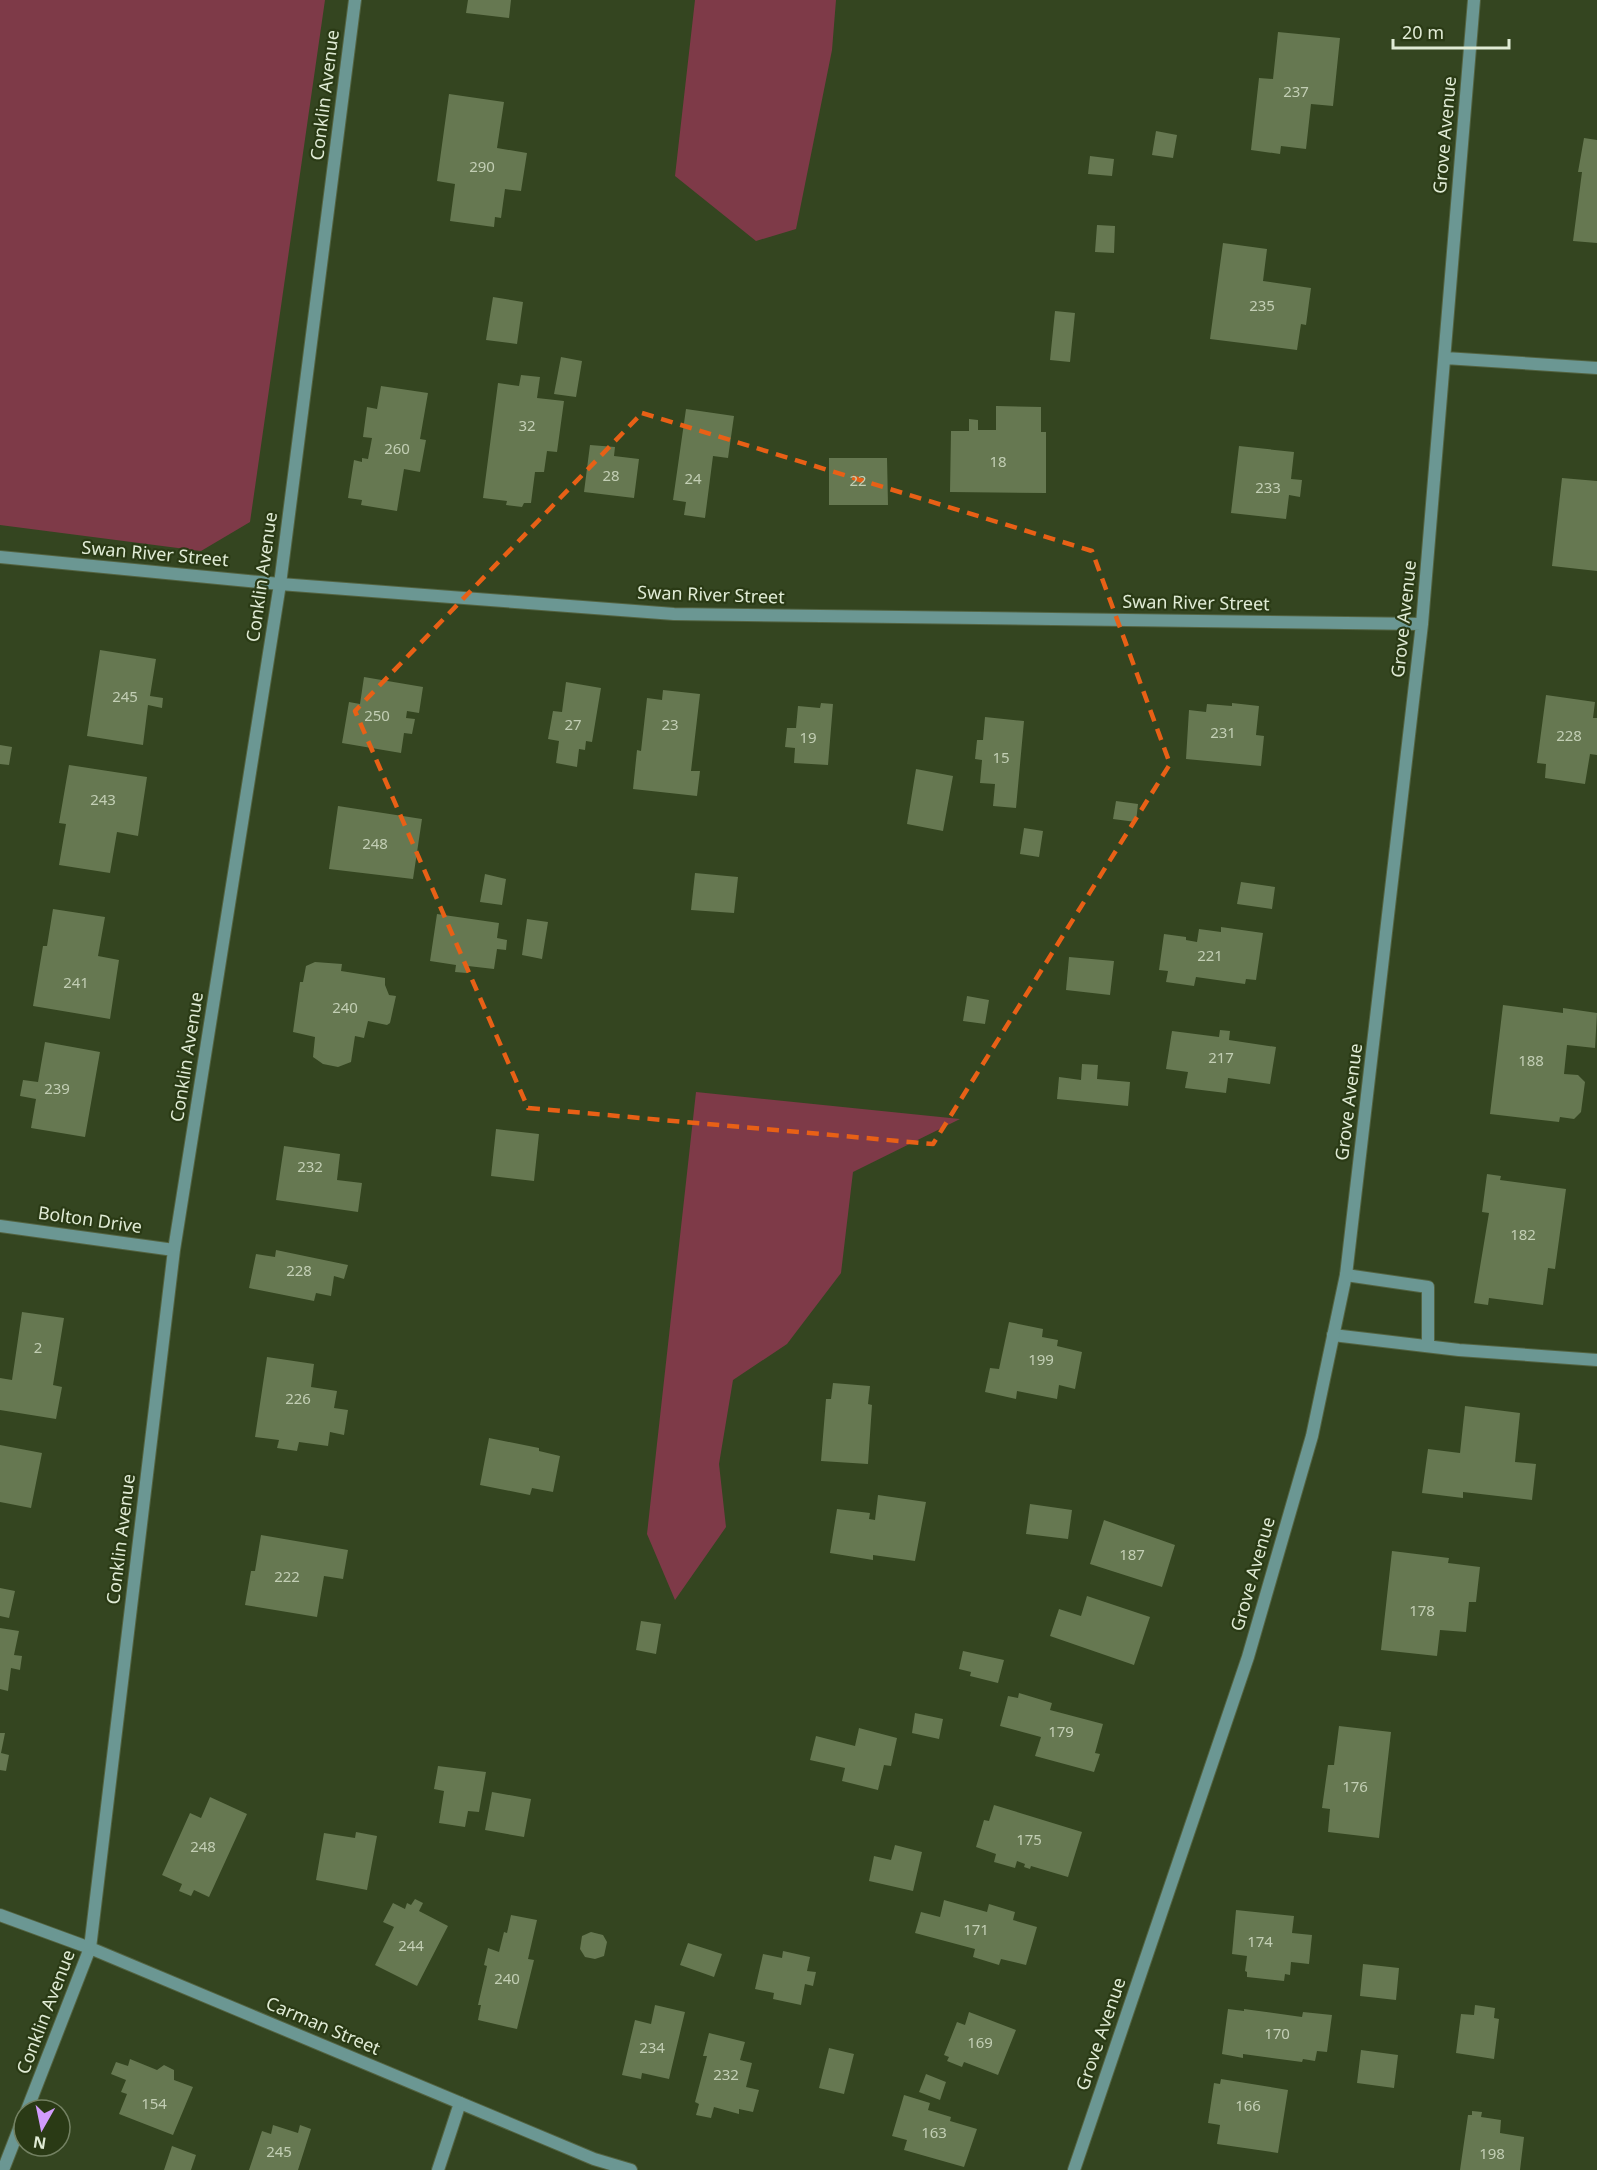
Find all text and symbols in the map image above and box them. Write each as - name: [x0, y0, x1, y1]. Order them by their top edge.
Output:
- scale bar: [1393, 12, 1508, 50]
- text: 20 m: [1402, 20, 1444, 44]
- street label: Conklin Avenue: [304, 28, 344, 161]
- street label: Grove Avenue: [1427, 75, 1461, 195]
- house number: 237: [1283, 81, 1309, 101]
- house number: 290: [469, 156, 495, 176]
- house number: 235: [1249, 295, 1275, 315]
- house number: 32: [518, 415, 536, 435]
- house number: 260: [384, 438, 410, 458]
- house number: 18: [989, 451, 1007, 471]
- house number: 28: [602, 465, 620, 485]
- house number: 24: [684, 468, 702, 488]
- house number: 22: [849, 470, 867, 490]
- house number: 233: [1255, 477, 1281, 497]
- street label: Conklin Avenue: [240, 510, 282, 644]
- street label: Swan River Street: [81, 535, 230, 571]
- street label: Grove Avenue: [1385, 559, 1421, 679]
- street label: Swan River Street: [637, 579, 786, 609]
- street label: Swan River Street: [1122, 589, 1270, 615]
- house number: 245: [112, 686, 138, 706]
- house number: 250: [364, 705, 390, 725]
- house number: 27: [564, 714, 582, 734]
- house number: 23: [661, 714, 679, 734]
- house number: 231: [1210, 722, 1236, 742]
- house number: 228: [1556, 725, 1582, 745]
- house number: 19: [799, 727, 817, 747]
- house number: 15: [992, 747, 1010, 767]
- house number: 243: [90, 789, 116, 809]
- house number: 248: [362, 833, 388, 853]
- house number: 221: [1197, 945, 1223, 965]
- house number: 241: [63, 972, 89, 992]
- street label: Conklin Avenue: [164, 990, 208, 1124]
- house number: 240: [332, 997, 358, 1017]
- street label: Grove Avenue: [1329, 1042, 1367, 1162]
- house number: 217: [1208, 1047, 1234, 1067]
- house number: 188: [1518, 1050, 1544, 1070]
- house number: 239: [44, 1078, 70, 1098]
- house number: 232: [297, 1156, 323, 1176]
- street label: Bolton Drive: [37, 1200, 144, 1238]
- house number: 182: [1510, 1224, 1536, 1244]
- house number: 228: [286, 1260, 312, 1280]
- house number: 2: [34, 1337, 42, 1357]
- house number: 199: [1028, 1349, 1054, 1369]
- house number: 226: [285, 1388, 311, 1408]
- street label: Conklin Avenue: [100, 1472, 140, 1605]
- street label: Grove Avenue: [1224, 1514, 1280, 1634]
- house number: 187: [1119, 1544, 1145, 1564]
- house number: 222: [274, 1566, 300, 1586]
- house number: 178: [1409, 1600, 1435, 1620]
- house number: 179: [1048, 1721, 1074, 1741]
- house number: 176: [1342, 1776, 1368, 1796]
- house number: 175: [1016, 1829, 1042, 1849]
- house number: 248: [190, 1836, 216, 1856]
- house number: 171: [963, 1919, 989, 1939]
- house number: 174: [1247, 1931, 1273, 1951]
- house number: 244: [398, 1935, 424, 1955]
- street label: Conklin Avenue: [10, 1946, 80, 2077]
- house number: 240: [494, 1968, 520, 1988]
- street label: Grove Avenue: [1070, 1974, 1131, 2093]
- street label: Carman Street: [263, 1990, 385, 2060]
- house number: 170: [1264, 2023, 1290, 2043]
- house number: 169: [967, 2032, 993, 2052]
- house number: 234: [639, 2037, 665, 2057]
- house number: 232: [713, 2064, 739, 2084]
- house number: 154: [141, 2093, 167, 2113]
- house number: 166: [1235, 2095, 1261, 2115]
- north arrow: [12, 2098, 72, 2158]
- house number: 163: [921, 2122, 947, 2142]
- text: N: [32, 2131, 48, 2155]
- house number: 245: [266, 2141, 292, 2161]
- house number: 198: [1479, 2143, 1505, 2163]

